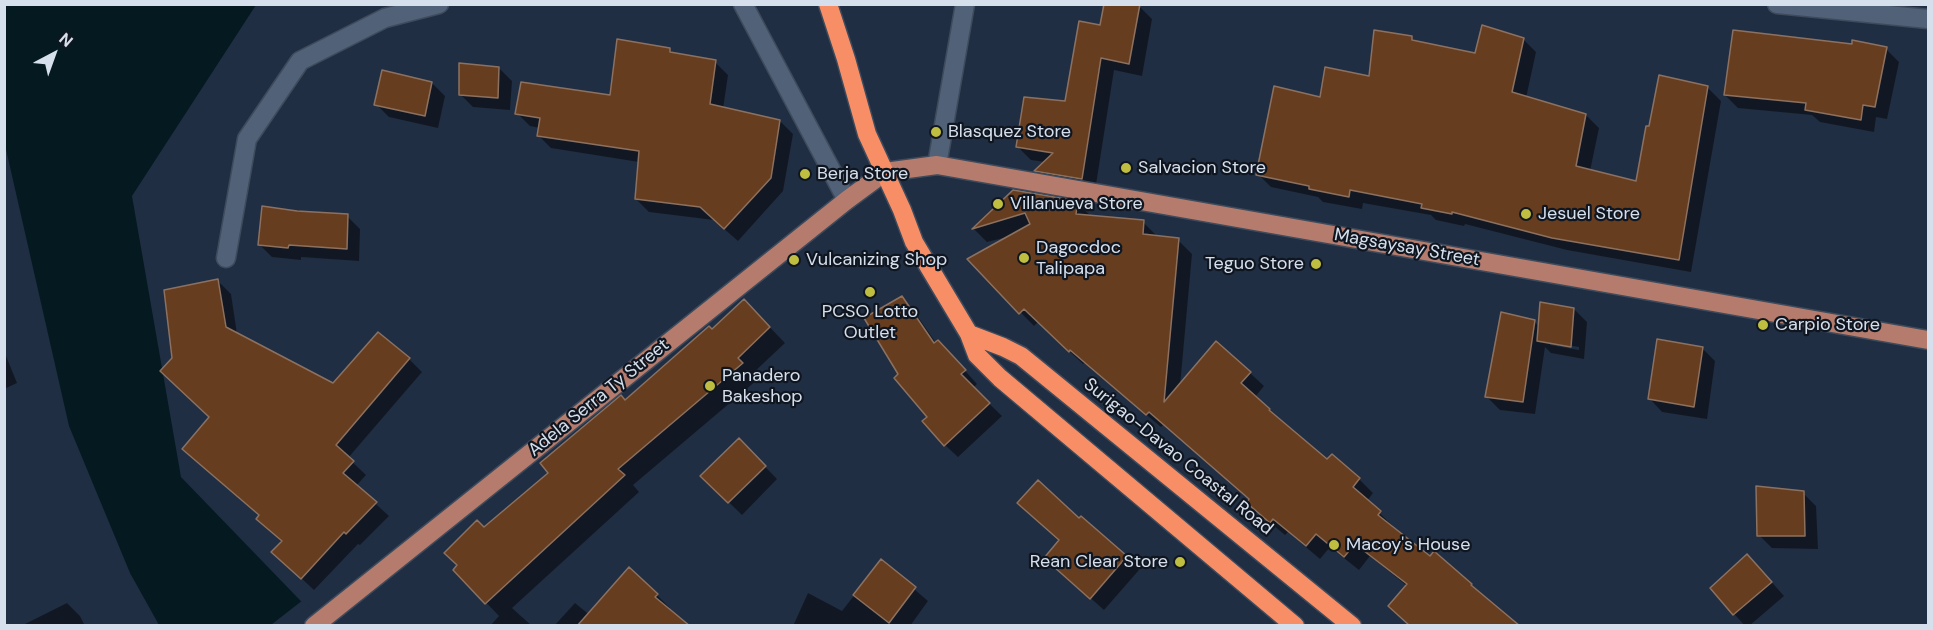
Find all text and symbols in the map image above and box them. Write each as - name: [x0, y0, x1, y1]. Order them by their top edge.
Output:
- north arrow: [24, 24, 84, 84]
- text: N: [55, 28, 77, 52]
- place label: Blasquez Store: [948, 121, 1071, 143]
- marker: Blasquez Store: [929, 125, 943, 139]
- place label: Salvacion Store: [1138, 157, 1266, 179]
- marker: Salvacion Store: [1119, 161, 1133, 175]
- place label: Berja Store: [817, 163, 908, 185]
- marker: Berja Store: [798, 167, 812, 181]
- place label: Villanueva Store: [1010, 193, 1143, 215]
- marker: Villanueva Store: [991, 197, 1005, 211]
- place label: Jesuel Store: [1538, 203, 1640, 225]
- marker: Jesuel Store: [1519, 207, 1533, 221]
- street label: Magsaysay Street: [1333, 225, 1481, 271]
- place label: Dagocdoc Talipapa: [1036, 237, 1121, 280]
- place label: Vulcanizing Shop: [806, 249, 947, 271]
- marker: Dagocdoc Talipapa: [1017, 251, 1031, 265]
- marker: Vulcanizing Shop: [787, 253, 801, 267]
- place label: Teguo Store: [1205, 253, 1304, 275]
- marker: Teguo Store: [1309, 257, 1323, 271]
- marker: PCSO Lotto Outlet: [863, 285, 877, 299]
- place label: PCSO Lotto Outlet: [822, 301, 918, 344]
- place label: Carpio Store: [1775, 314, 1880, 336]
- marker: Carpio Store: [1756, 318, 1770, 332]
- street label: Adela Serra Ty Street: [524, 334, 674, 462]
- place label: Panadero Bakeshop: [722, 365, 803, 407]
- street label: Surigao-Davao Coastal Road: [1079, 374, 1277, 540]
- marker: Panadero Bakeshop: [703, 379, 717, 393]
- place label: Macoy's House: [1346, 534, 1470, 556]
- marker: Macoy's House: [1327, 538, 1341, 552]
- place label: Rean Clear Store: [1030, 551, 1168, 573]
- marker: Rean Clear Store: [1173, 555, 1187, 569]

